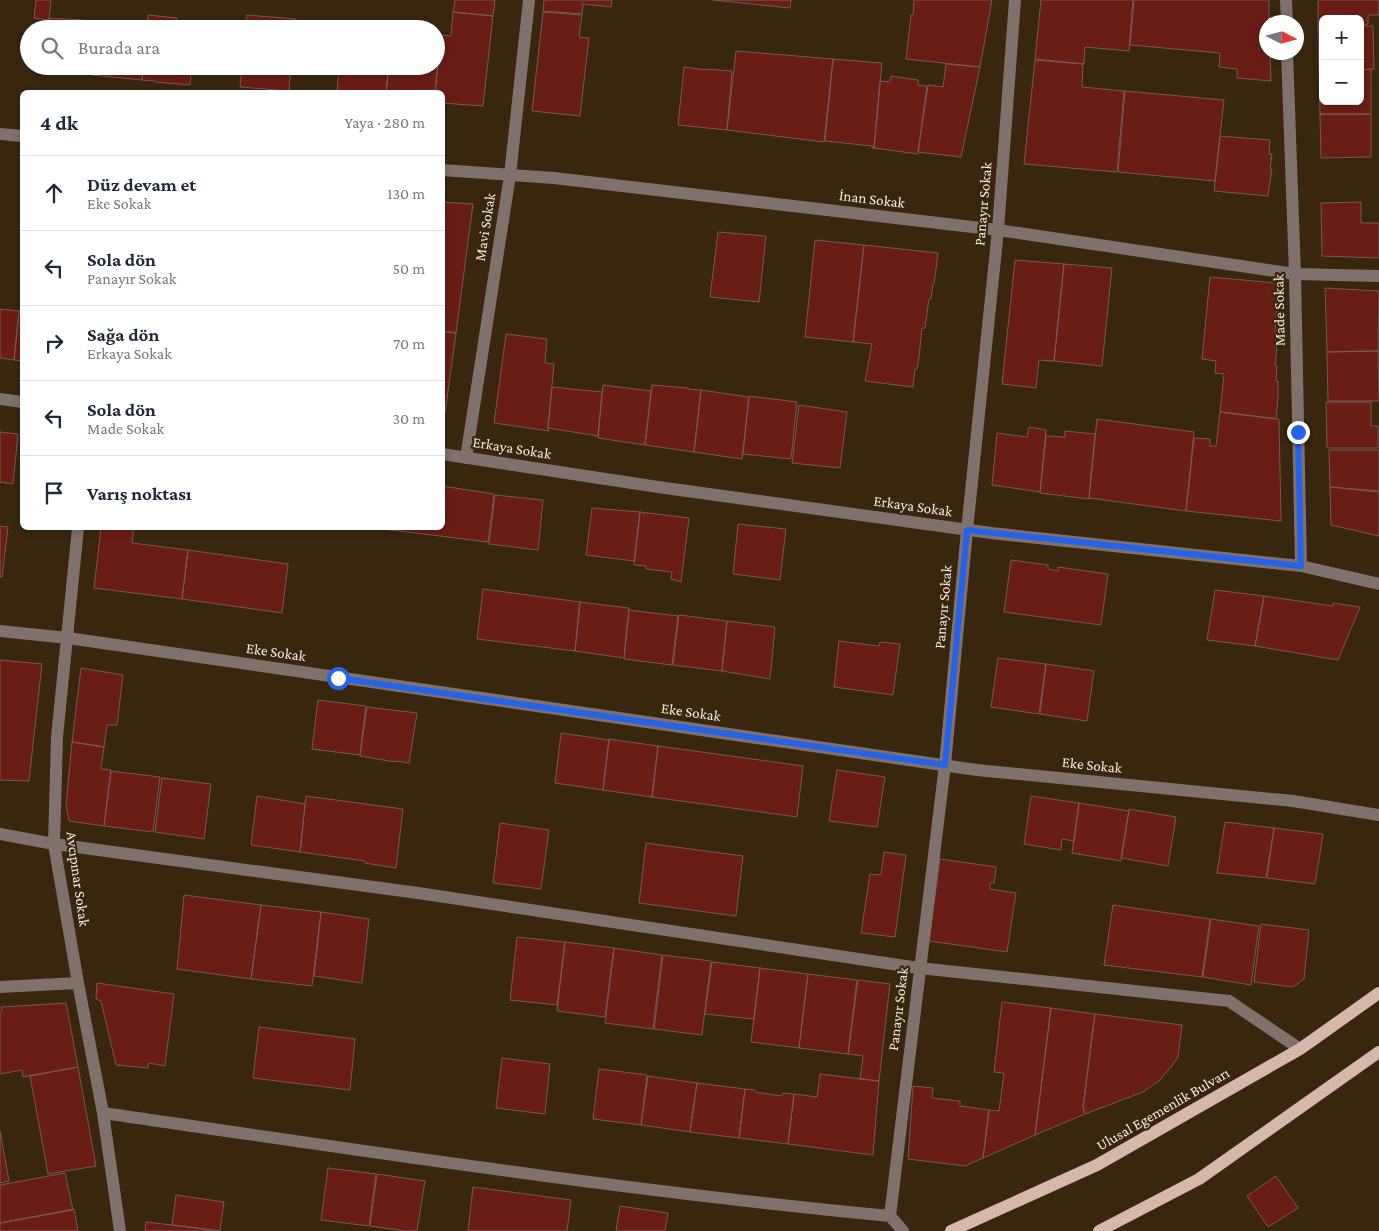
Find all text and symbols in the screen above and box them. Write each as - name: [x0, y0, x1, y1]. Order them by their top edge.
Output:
- north arrow: [1259, 15, 1304, 60]
- map controls: [1319, 15, 1364, 105]
- button: +: [1319, 15, 1364, 60]
- search box: [20, 20, 445, 75]
- icon: search: [38, 34, 66, 62]
- text: Burada ara: [78, 37, 160, 58]
- button: −: [1319, 60, 1364, 105]
- text: 4 dk: [40, 111, 78, 135]
- text: Yaya · 280 m: [345, 114, 425, 131]
- street label: Panayır Sokak: [971, 161, 996, 247]
- text: Düz devam et: [87, 174, 196, 195]
- icon: ahead: [40, 179, 68, 207]
- text: 130 m: [387, 185, 425, 202]
- street label: İnan Sokak: [838, 187, 907, 211]
- street label: Mavi Sokak: [472, 191, 498, 262]
- text: Eke Sokak: [87, 195, 151, 212]
- text: Sola dön: [87, 249, 156, 270]
- icon: left: [40, 254, 68, 282]
- text: 50 m: [393, 260, 425, 277]
- text: Panayır Sokak: [87, 270, 176, 287]
- street label: Made Sokak: [1270, 273, 1288, 346]
- text: Sağa dön: [87, 324, 159, 345]
- icon: right: [40, 329, 68, 357]
- text: 70 m: [393, 335, 425, 352]
- text: Erkaya Sokak: [87, 345, 172, 362]
- text: Sola dön: [87, 399, 156, 420]
- icon: left: [40, 404, 68, 432]
- text: 30 m: [393, 410, 425, 427]
- text: Made Sokak: [87, 420, 164, 437]
- route end: [1287, 421, 1310, 444]
- street label: Erkaya Sokak: [471, 434, 553, 463]
- icon: arrive: [40, 479, 68, 507]
- text: Varış noktası: [87, 483, 192, 504]
- street label: Erkaya Sokak: [872, 493, 954, 521]
- street label: Panayır Sokak: [931, 564, 956, 650]
- street label: Eke Sokak: [245, 640, 308, 664]
- route start: [327, 667, 350, 690]
- street label: Eke Sokak: [660, 700, 723, 724]
- street label: Eke Sokak: [1061, 754, 1124, 776]
- street label: Avcıpınar Sokak: [62, 830, 93, 928]
- street label: Panayır Sokak: [885, 966, 912, 1052]
- street label: Ulusal Egemenlik Bulvarı: [1094, 1064, 1233, 1154]

